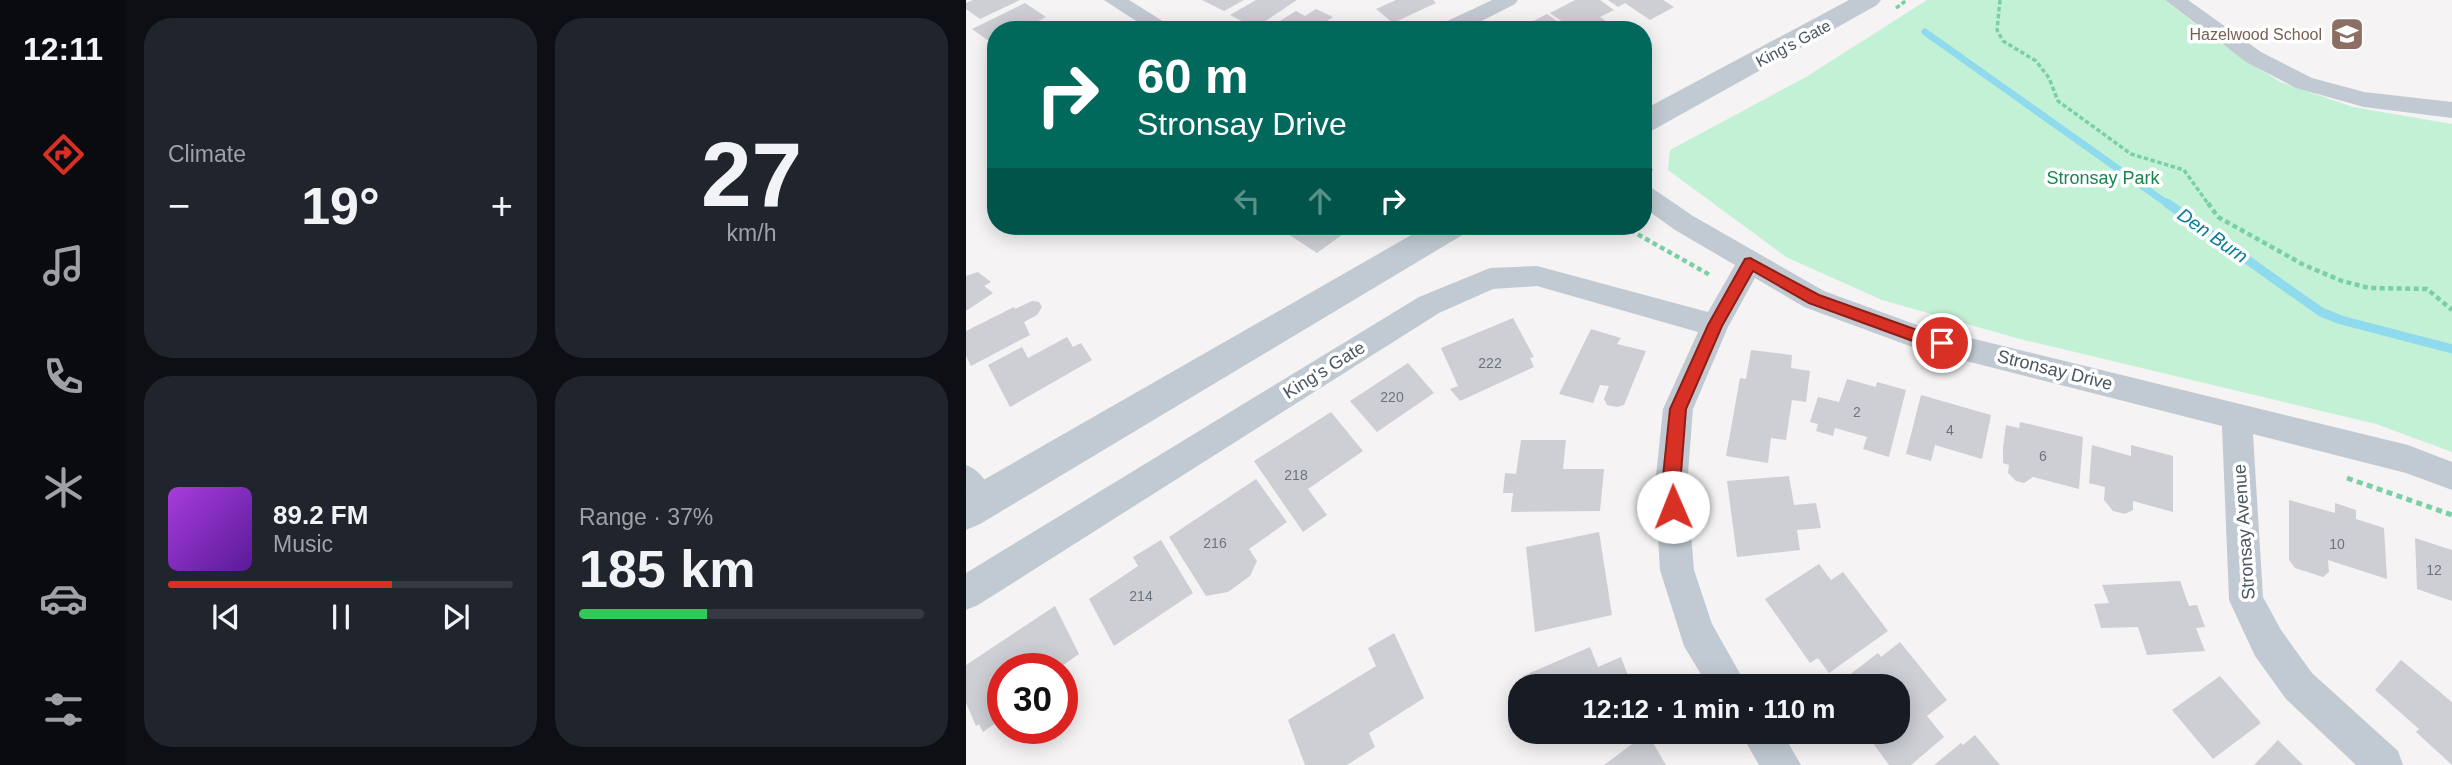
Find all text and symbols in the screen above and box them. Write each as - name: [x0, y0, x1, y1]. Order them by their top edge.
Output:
- school or university icon: Hazelwood School: [2328, 15, 2366, 53]
- street label: King's Gate: [1753, 17, 1834, 70]
- place label: Hazelwood School: [2189, 26, 2322, 43]
- text: 12:11: [23, 31, 103, 67]
- icon: right: [1022, 49, 1113, 140]
- text: 60 m: [1137, 49, 1249, 103]
- text: Stronsay Drive: [1137, 106, 1347, 142]
- text: 27: [701, 124, 802, 225]
- icon: directions: [39, 130, 88, 179]
- text: Climate: [168, 141, 246, 167]
- park label: Stronsay Park: [2046, 168, 2161, 188]
- text: 19°: [301, 177, 380, 235]
- icon: left: [1228, 182, 1266, 220]
- icon: ahead: [1301, 182, 1339, 220]
- icon: right: [1374, 182, 1412, 220]
- text: −: [168, 185, 190, 227]
- text: +: [491, 185, 513, 227]
- water label: Den Burn: [2174, 204, 2252, 267]
- text: km/h: [727, 220, 776, 246]
- icon: music: [39, 241, 88, 290]
- pin: [1912, 313, 1972, 373]
- icon: arrive: [1923, 324, 1961, 362]
- street label: King's Gate: [1279, 337, 1369, 403]
- street label: Stronsay Drive: [1995, 346, 2115, 394]
- icon: phone: [39, 352, 88, 401]
- house number: 222: [1478, 355, 1502, 371]
- house number: 220: [1380, 389, 1404, 405]
- house number: 2: [1853, 404, 1861, 420]
- house number: 4: [1946, 422, 1954, 438]
- house number: 6: [2039, 448, 2047, 464]
- icon: climate: [39, 463, 88, 512]
- street label: Stronsay Avenue: [2229, 464, 2259, 600]
- house number: 218: [1284, 467, 1308, 483]
- position arrow: [1636, 470, 1710, 544]
- text: 89.2 FM: [273, 500, 368, 530]
- text: Range · 37%: [579, 504, 713, 530]
- text: Music: [273, 531, 333, 557]
- house number: 216: [1203, 535, 1227, 551]
- house number: 10: [2329, 536, 2345, 552]
- text: 185 km: [579, 540, 755, 598]
- house number: 12: [2426, 562, 2442, 578]
- icon: car: [39, 574, 88, 623]
- house number: 214: [1129, 588, 1153, 604]
- icon: previous: [207, 598, 245, 636]
- icon: pause: [322, 598, 360, 636]
- icon: next: [437, 598, 475, 636]
- speed limit sign: 30: [987, 653, 1078, 744]
- icon: filters: [39, 685, 88, 734]
- text: 12:12 · 1 min · 110 m: [1583, 694, 1835, 724]

